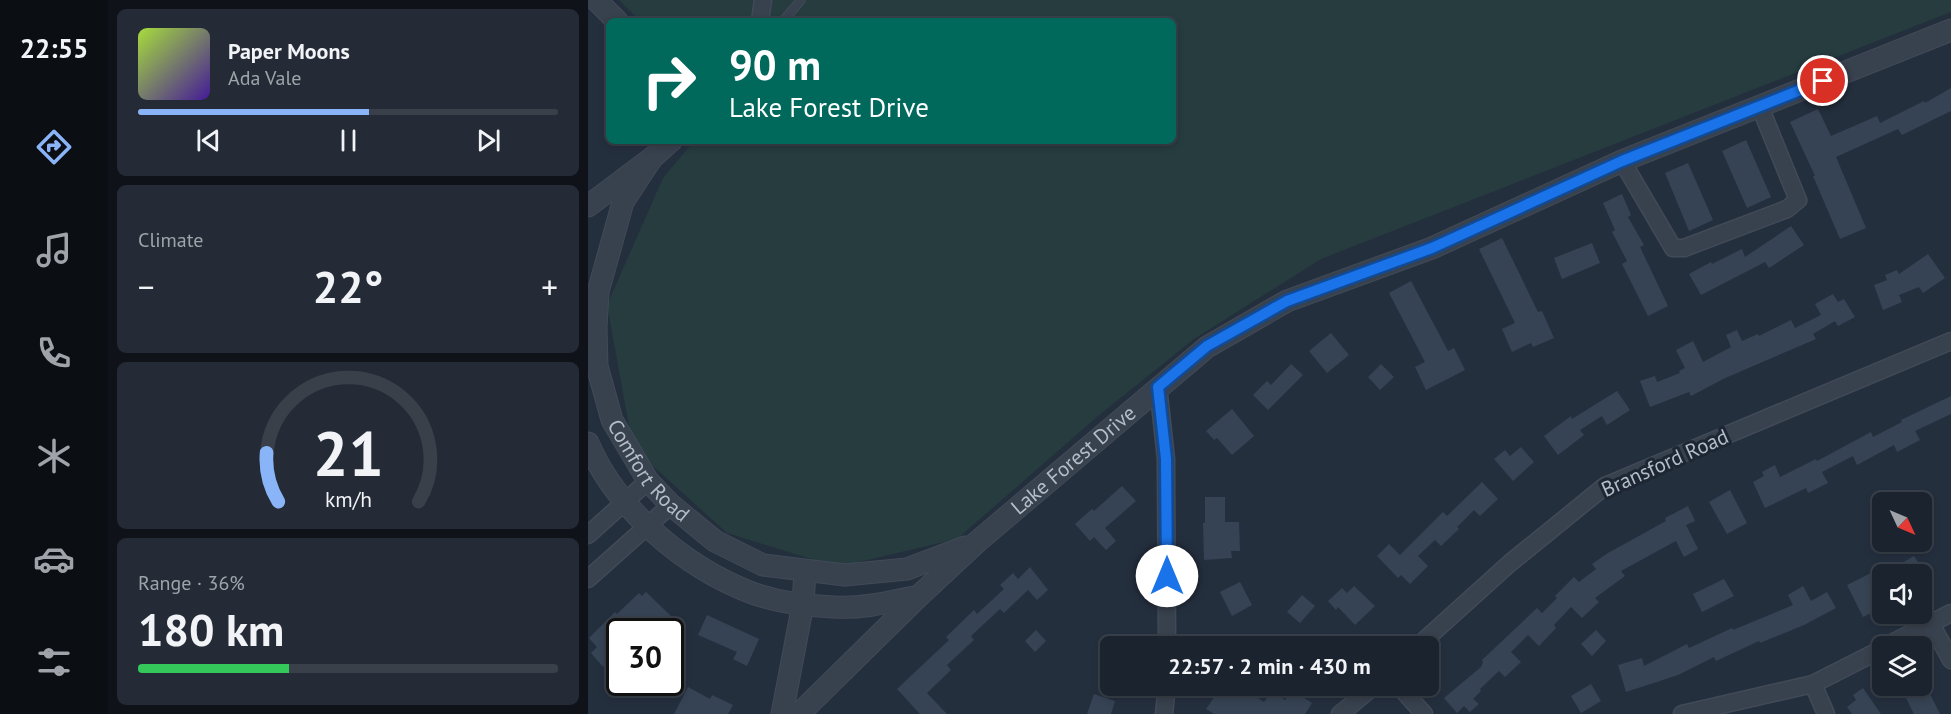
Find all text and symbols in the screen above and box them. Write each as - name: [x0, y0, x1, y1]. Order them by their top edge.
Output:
- text: 22:55: [20, 31, 88, 65]
- text: Paper Moons: [228, 37, 350, 65]
- text: 90 m: [729, 37, 821, 92]
- icon: right: [630, 42, 708, 120]
- pin: [1797, 55, 1848, 106]
- icon: arrive: [1806, 64, 1839, 97]
- text: Ada Vale: [228, 65, 301, 91]
- text: Lake Forest Drive: [729, 90, 929, 124]
- icon: previous: [192, 124, 225, 157]
- icon: pause: [332, 124, 365, 157]
- icon: next: [472, 124, 505, 157]
- icon: directions: [33, 126, 75, 168]
- text: Climate: [138, 227, 204, 253]
- icon: music: [33, 229, 75, 271]
- text: 22°: [313, 257, 383, 315]
- text: −: [138, 265, 155, 308]
- text: +: [541, 265, 558, 308]
- icon: phone: [33, 332, 75, 374]
- street label: Lake Forest Drive: [1005, 399, 1141, 520]
- text: 21: [313, 412, 383, 493]
- street label: Comfort Road: [602, 414, 695, 528]
- street label: Bransford Road: [1597, 422, 1733, 503]
- icon: climate: [33, 435, 75, 477]
- text: km/h: [324, 486, 371, 514]
- north arrow: [1872, 492, 1932, 552]
- map controls: [1872, 492, 1932, 696]
- icon: car: [33, 538, 75, 580]
- position arrow: [1135, 544, 1199, 608]
- button: sound: [1872, 564, 1932, 624]
- text: Range · 36%: [138, 570, 245, 596]
- text: 180 km: [138, 600, 284, 658]
- speed limit sign: 30: [606, 618, 684, 696]
- button: layers: [1872, 636, 1932, 696]
- icon: filters: [33, 641, 75, 683]
- text: 22:57 · 2 min · 430 m: [1168, 652, 1371, 680]

